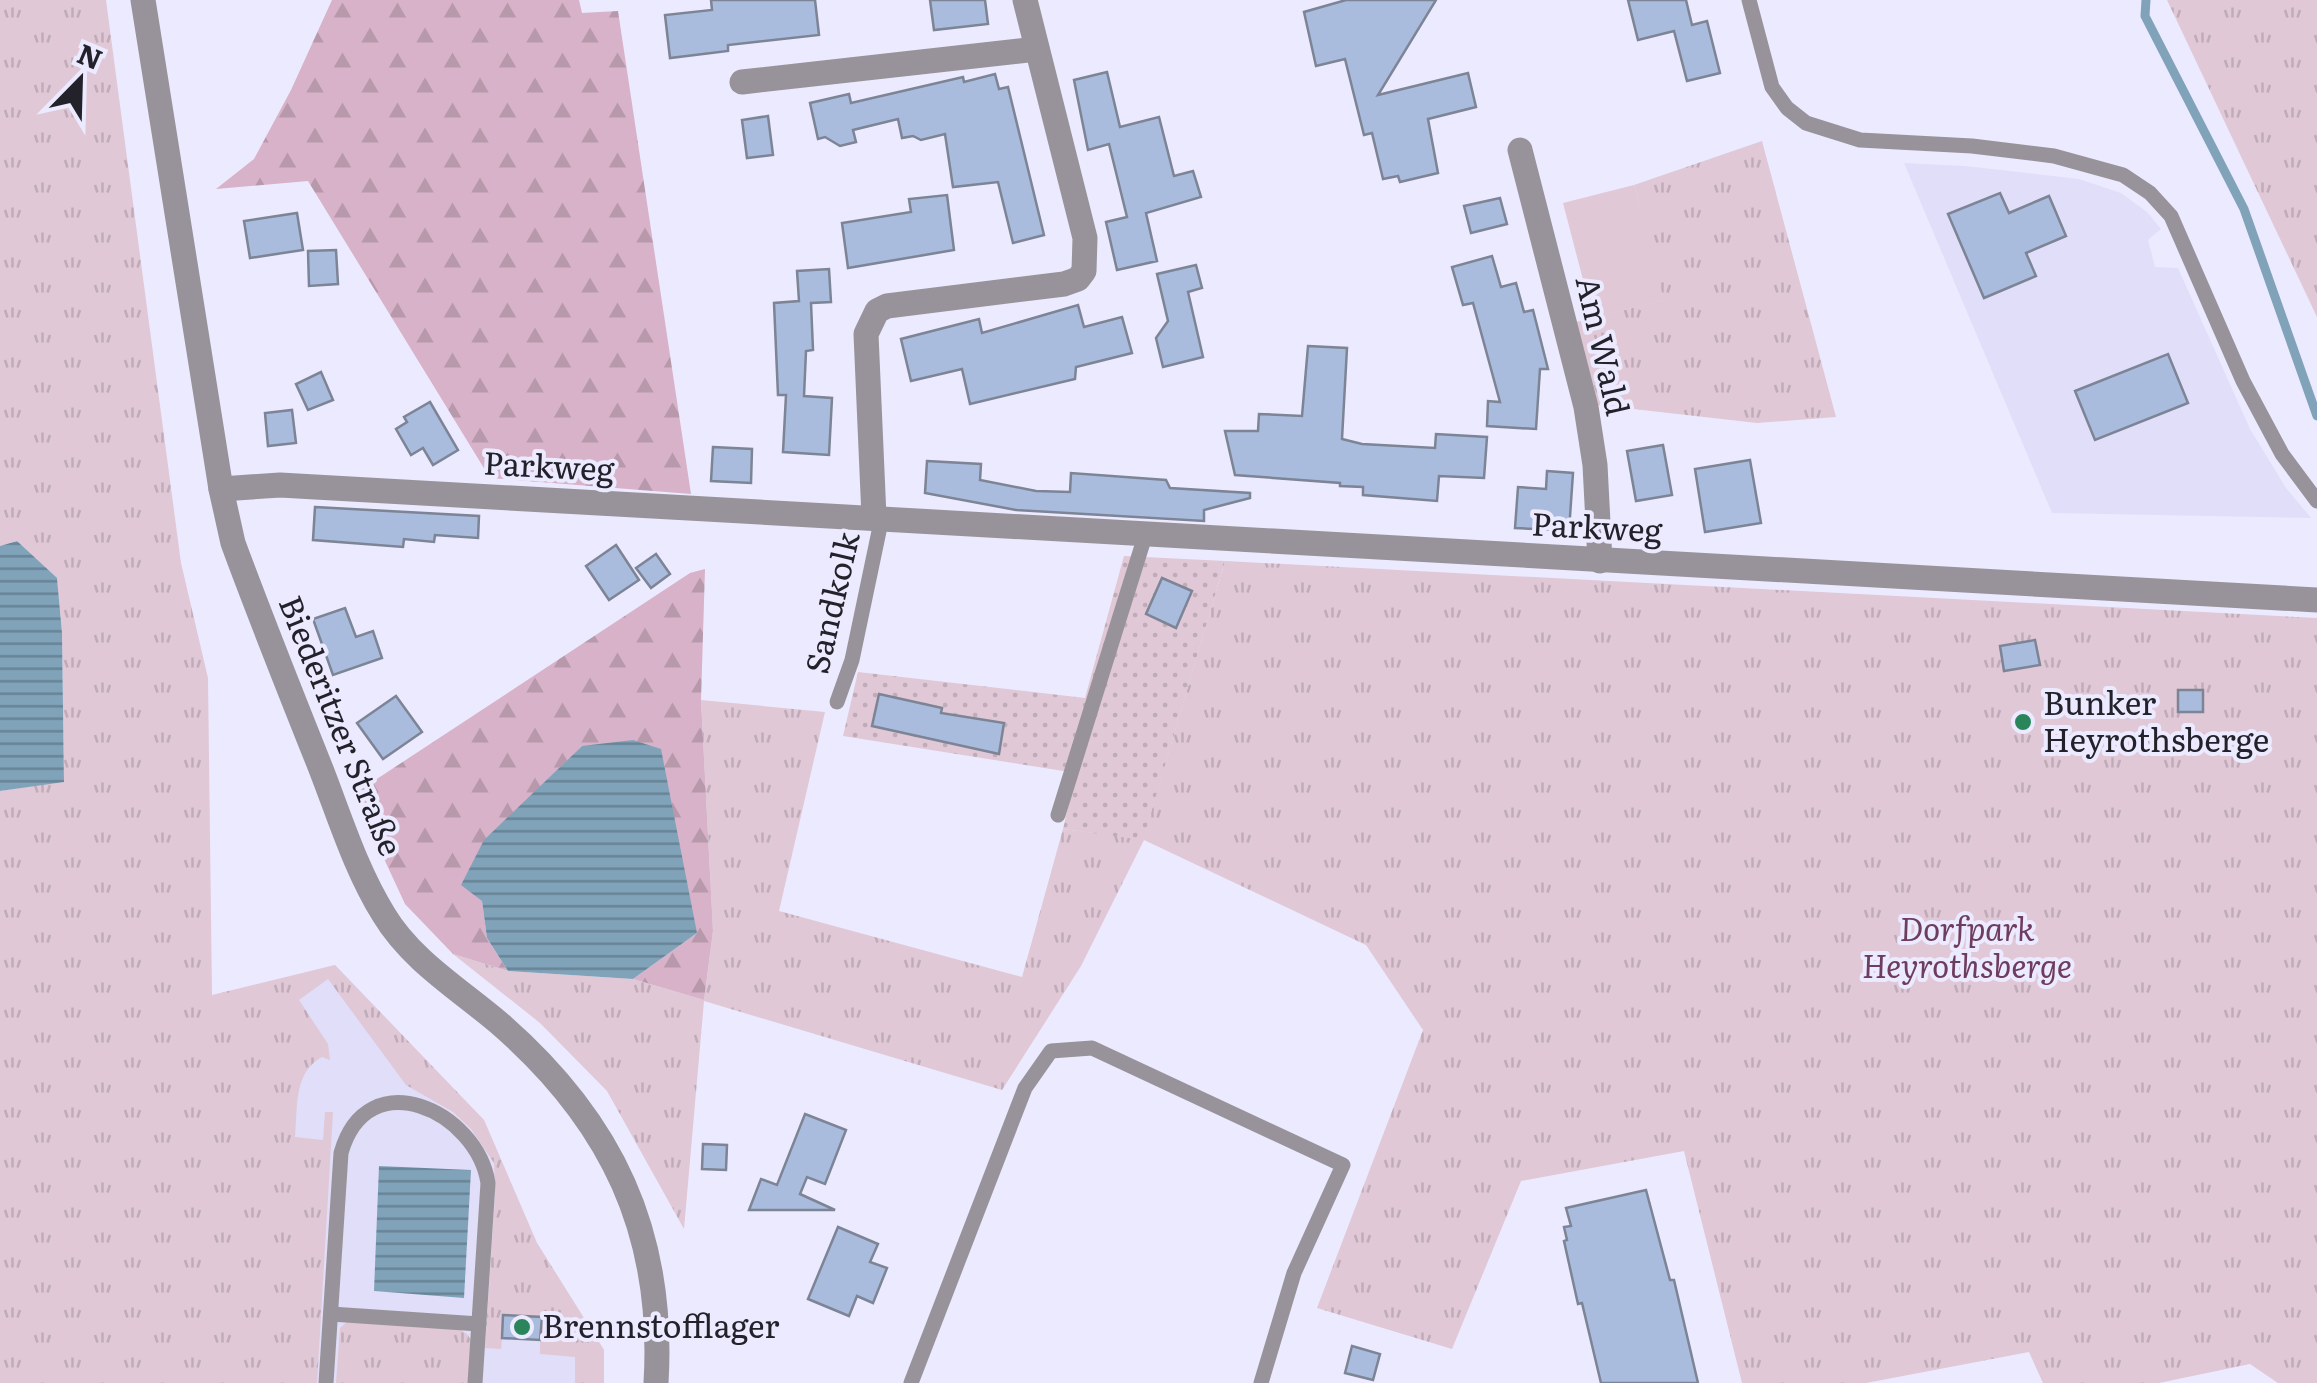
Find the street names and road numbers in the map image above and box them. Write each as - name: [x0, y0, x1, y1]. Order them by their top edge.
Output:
- street label: Am Wald: [1566, 271, 1644, 420]
- street label: Parkweg: [482, 437, 616, 491]
- street label: Parkweg: [1530, 498, 1664, 552]
- street label: Sandkolk: [790, 526, 870, 678]
- street label: Biederitzer Straße: [269, 588, 417, 862]

